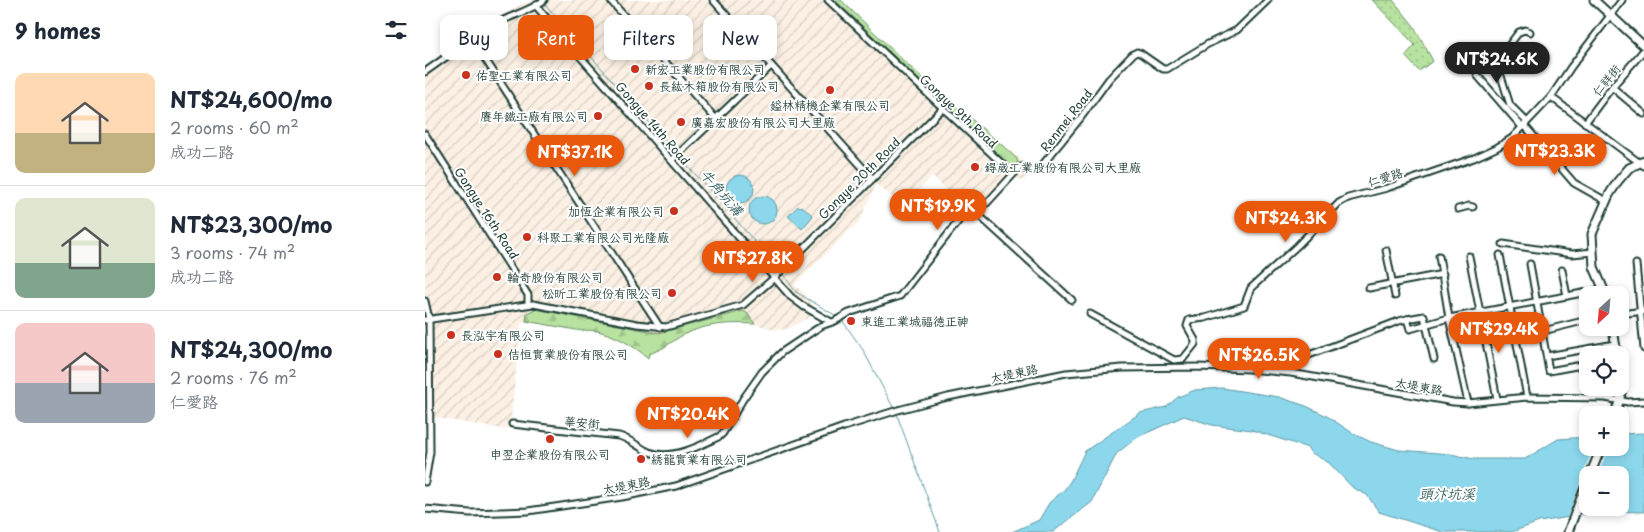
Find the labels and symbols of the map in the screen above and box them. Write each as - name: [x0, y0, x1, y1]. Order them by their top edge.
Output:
- pin: NT$24.6K: [1445, 42, 1549, 84]
- place label: 新宏工業股份有限公司: [645, 60, 765, 78]
- street label: 仁祥街: [1588, 60, 1624, 100]
- marker: 新宏工業股份有限公司: [629, 63, 641, 75]
- place label: 佑聖工業有限公司: [476, 66, 572, 84]
- marker: 佑聖工業有限公司: [460, 69, 472, 81]
- street label: Gongye 9th Road: [916, 70, 1002, 152]
- street label: Gongye 14th Road: [612, 77, 694, 169]
- place label: 長紘木箱股份有限公司: [659, 77, 779, 95]
- marker: 長紘木箱股份有限公司: [643, 80, 655, 92]
- marker: 鎰林精機企業有限公司: [824, 84, 836, 96]
- street label: Renmei Road: [1036, 85, 1096, 155]
- place label: 鎰林精機企業有限公司: [770, 96, 890, 114]
- place label: 賡年鐵工廠有限公司: [480, 107, 588, 125]
- marker: 賡年鐵工廠有限公司: [592, 110, 604, 122]
- place label: 廣嘉宏股份有限公司大里廠: [691, 113, 835, 131]
- marker: 廣嘉宏股份有限公司大里廠: [675, 116, 687, 128]
- street label: Gongye 20th Road: [814, 133, 904, 223]
- pin: NT$37.1K: [523, 134, 627, 177]
- pin: NT$23.3K: [1503, 134, 1607, 176]
- place label: 鍀崴工業股份有限公司大里廠: [984, 158, 1141, 176]
- marker: 鍀崴工業股份有限公司大里廠: [969, 161, 981, 173]
- street label: Gongye 16th Road: [450, 163, 524, 263]
- street label: 仁愛路: [1365, 163, 1405, 191]
- water label: 牛角坑溝: [696, 164, 749, 221]
- pin: NT$19.9K: [886, 188, 990, 231]
- pin: NT$24.3K: [1234, 200, 1338, 243]
- place label: 加恆企業有限公司: [568, 202, 664, 220]
- marker: 加恆企業有限公司: [668, 205, 680, 217]
- place label: 科聚工業有限公司光隆廠: [537, 228, 669, 246]
- marker: 科聚工業有限公司光隆廠: [521, 231, 533, 243]
- pin: NT$27.8K: [701, 240, 805, 283]
- place label: 輪奇股份有限公司: [507, 268, 603, 286]
- marker: 輪奇股份有限公司: [491, 271, 503, 283]
- place label: 松昕工業股份有限公司: [542, 284, 662, 302]
- north arrow: [1579, 286, 1629, 336]
- marker: 松昕工業股份有限公司: [666, 287, 678, 299]
- place label: 東進工業城福德正神: [861, 312, 969, 330]
- pin: NT$29.4K: [1447, 312, 1551, 354]
- marker: 東進工業城福德正神: [845, 315, 857, 327]
- place label: 長泓宇有限公司: [461, 326, 545, 344]
- marker: 長泓宇有限公司: [445, 329, 457, 341]
- pin: NT$26.5K: [1207, 338, 1311, 380]
- place label: 佶恒實業股份有限公司: [508, 345, 628, 363]
- marker: 佶恒實業股份有限公司: [492, 348, 504, 360]
- street label: 太堤東路: [989, 359, 1039, 387]
- street label: 太堤東路: [1394, 373, 1444, 399]
- pin: NT$20.4K: [636, 396, 740, 439]
- street label: 華安街: [563, 411, 601, 433]
- marker: 申翌企業股份有限公司: [544, 433, 556, 445]
- place label: 申翌企業股份有限公司: [490, 445, 610, 463]
- place label: 綉龍實業有限公司: [651, 450, 747, 468]
- marker: 綉龍實業有限公司: [635, 453, 647, 465]
- street label: 太堤東路: [601, 472, 651, 498]
- water label: 頭汴坑溪: [1419, 483, 1476, 504]

